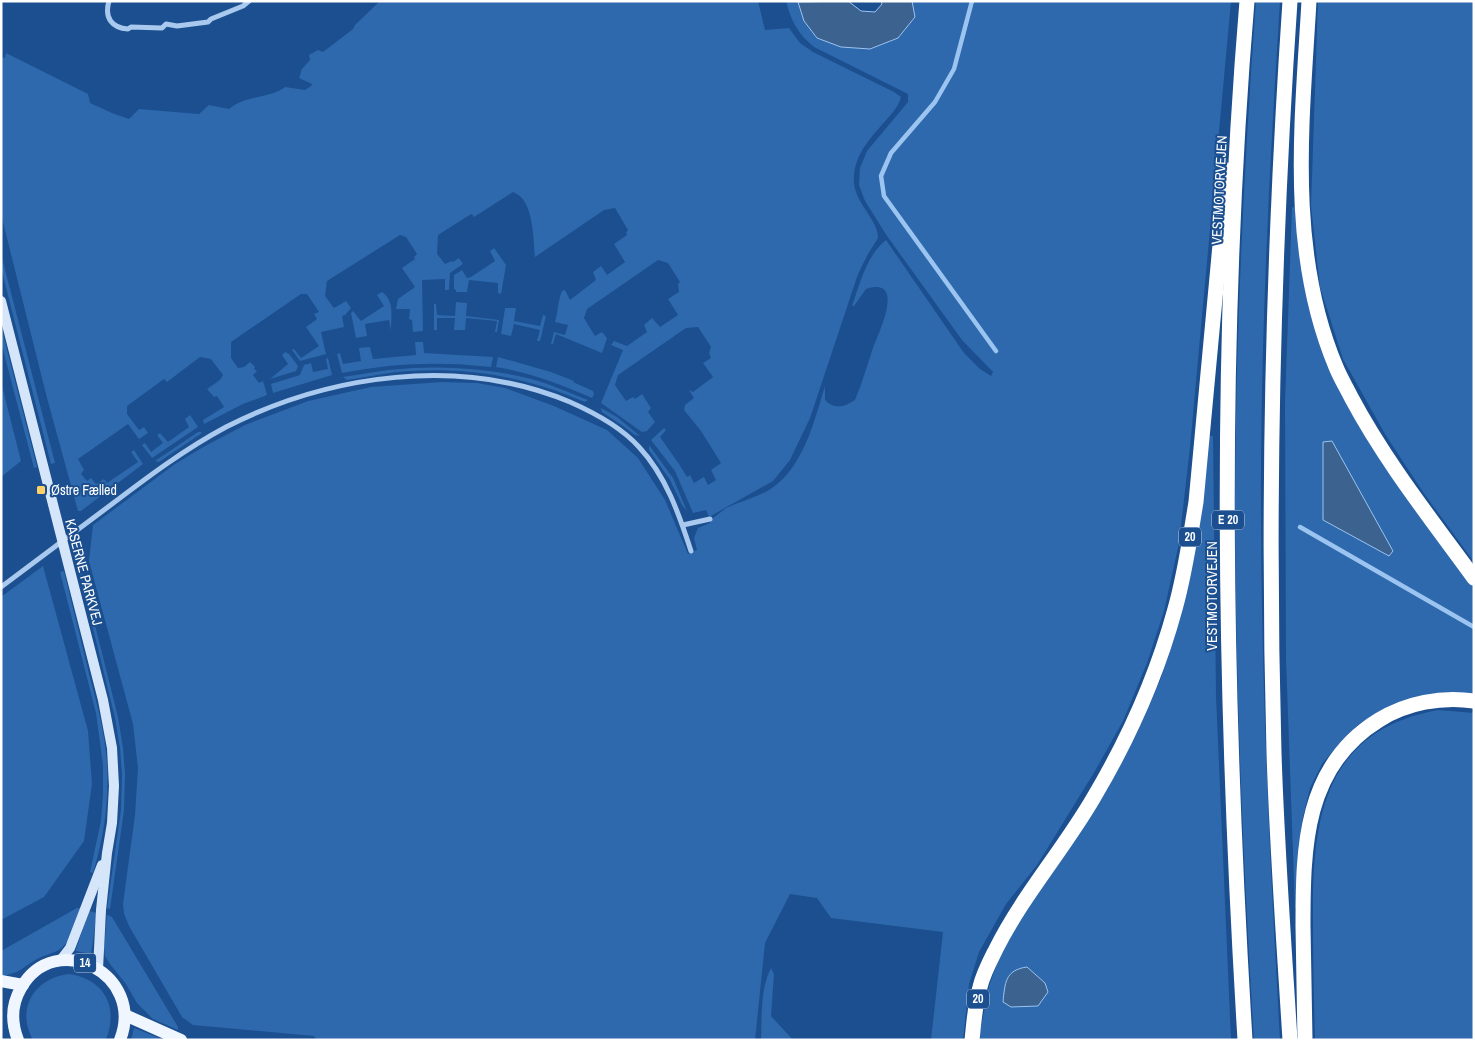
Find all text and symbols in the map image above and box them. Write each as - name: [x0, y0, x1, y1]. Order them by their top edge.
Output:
- street label: VESTMOTORVEJEN: [1207, 135, 1231, 245]
- place label: Østre Fælled: [51, 481, 117, 499]
- marker: Østre Fælled: [35, 484, 47, 496]
- road number: E 20: [1212, 510, 1244, 530]
- street label: KASERNE PARKVEJ: [61, 517, 107, 627]
- road number: 20: [1179, 528, 1201, 546]
- street label: VESTMOTORVEJEN: [1203, 541, 1221, 651]
- road number: 14: [74, 954, 96, 972]
- road number: 20: [967, 990, 989, 1009]

